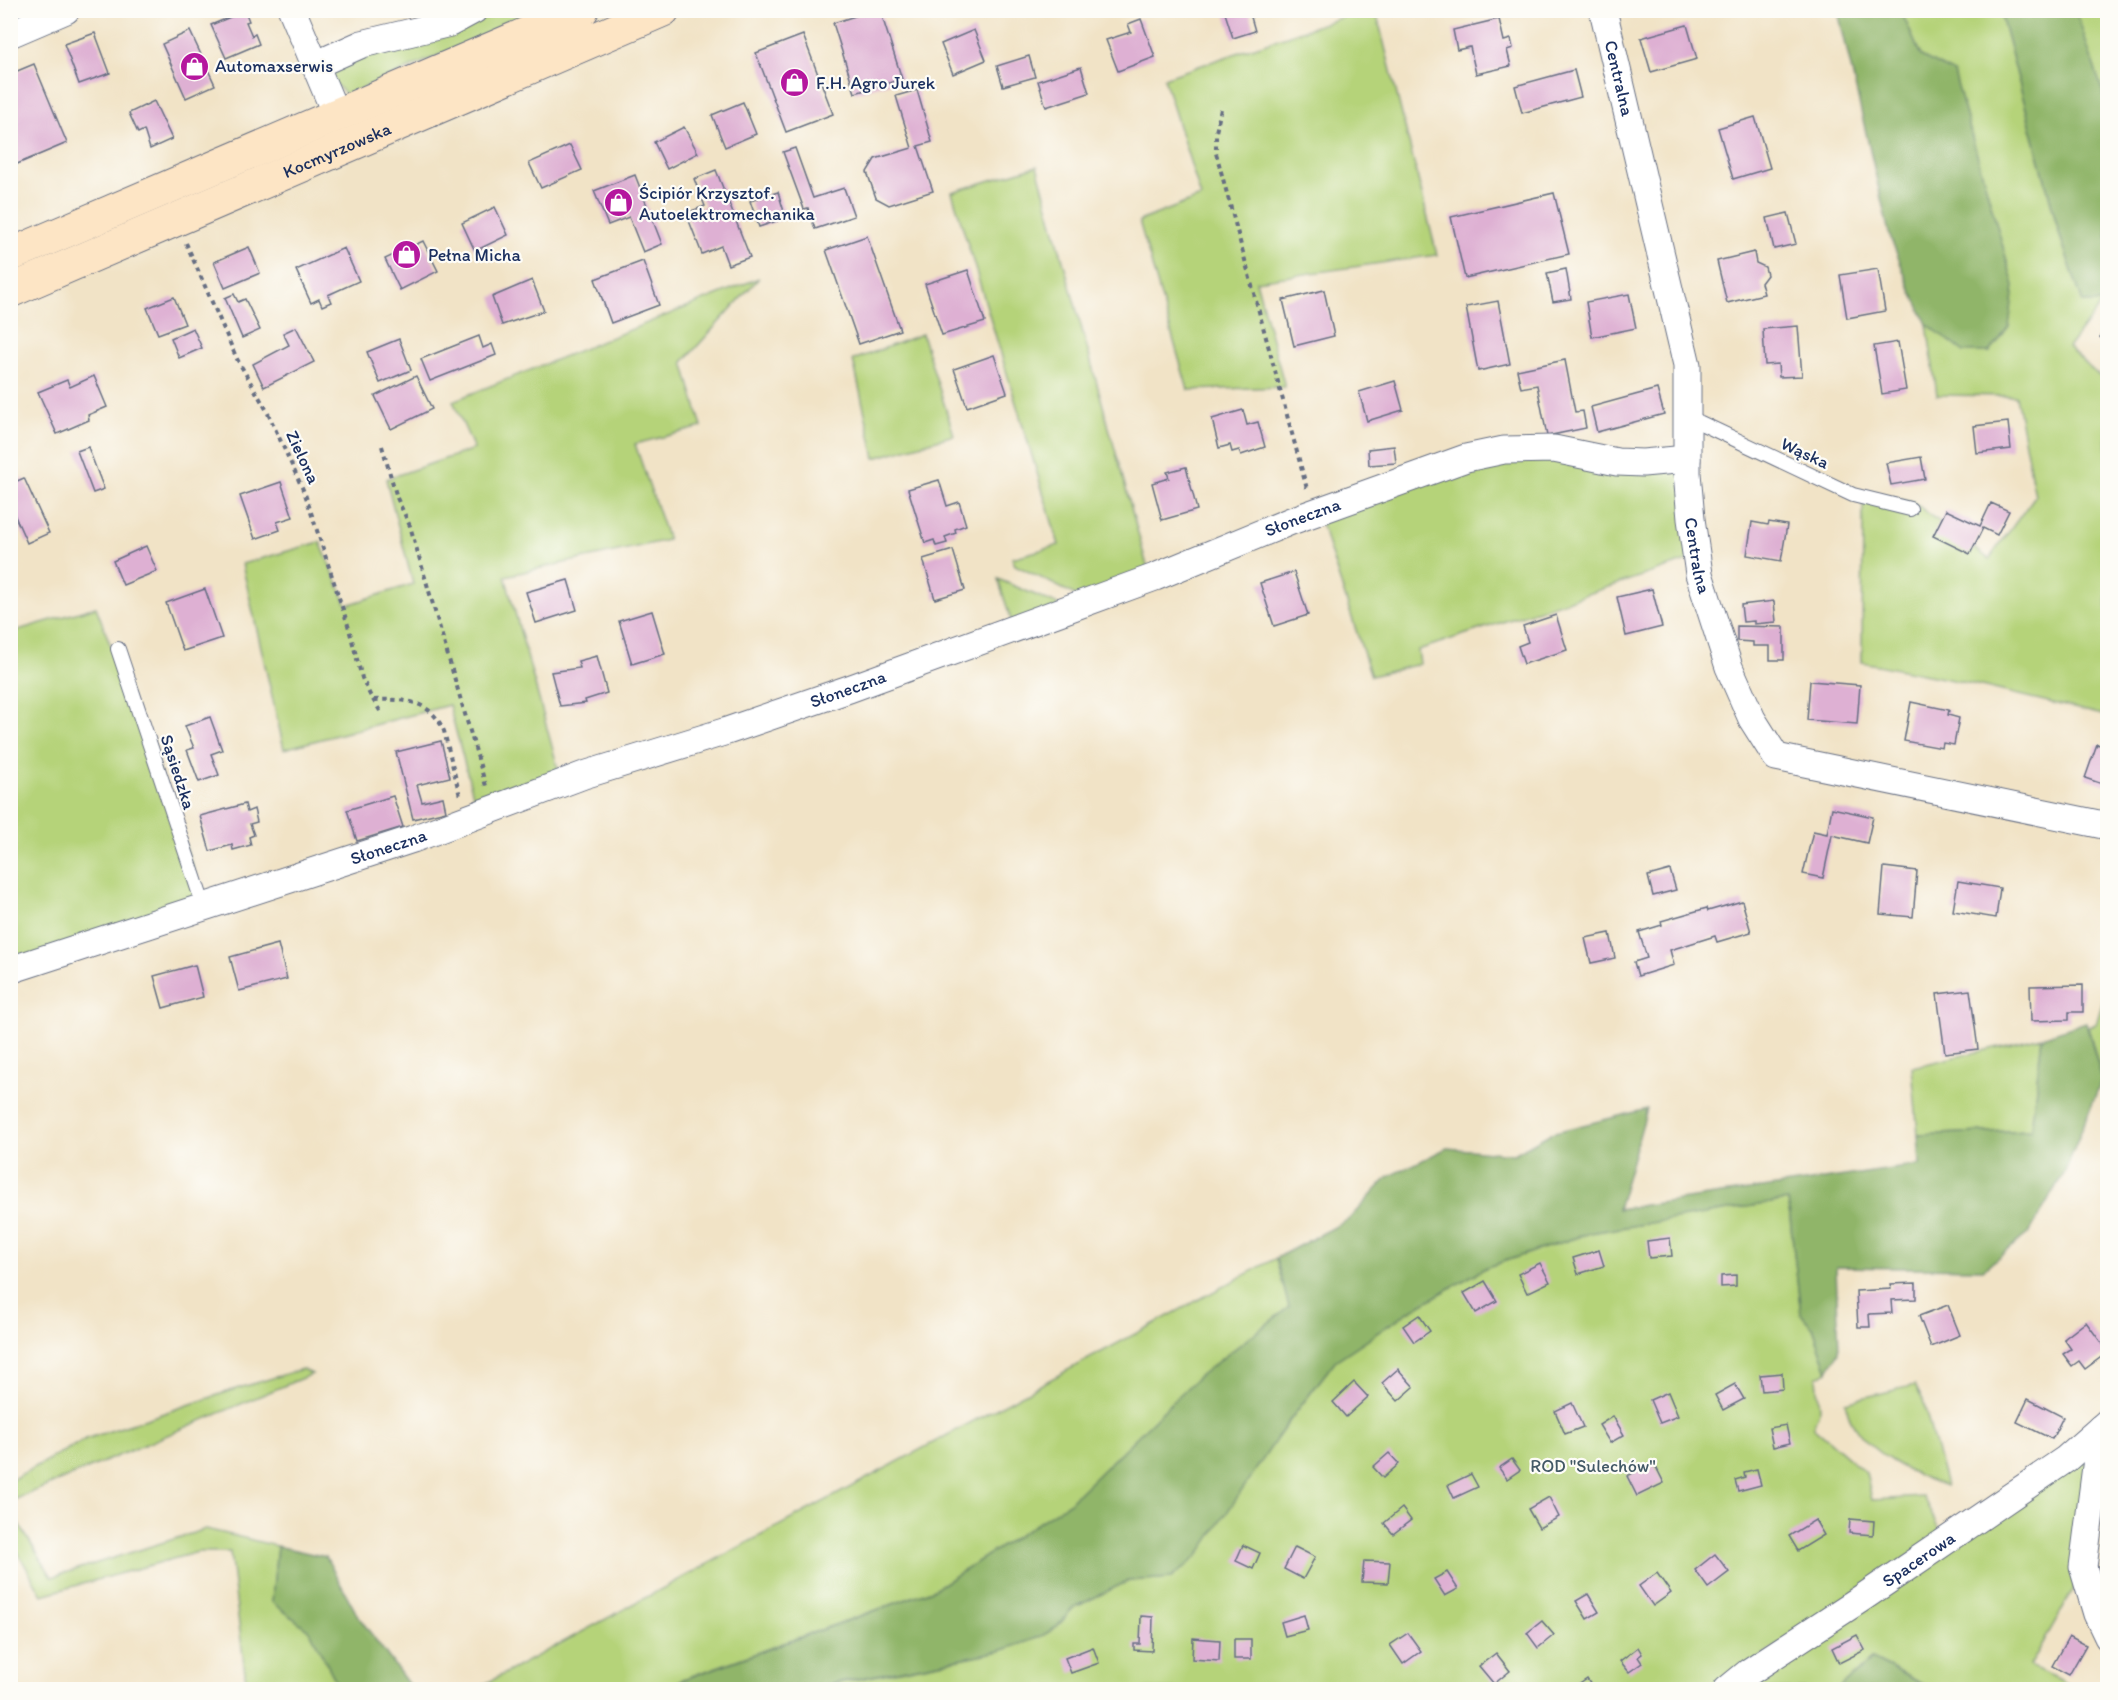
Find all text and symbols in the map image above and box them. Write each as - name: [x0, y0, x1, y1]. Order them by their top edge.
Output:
- street label: Centralna: [1600, 38, 1639, 119]
- shop icon: Automaxserwis: [178, 50, 210, 82]
- place label: Automaxserwis: [215, 55, 333, 77]
- shop icon: F.H. Agro Jurek: [779, 67, 811, 99]
- place label: F.H. Agro Jurek: [816, 72, 936, 94]
- street label: Kocmyrzowska: [280, 117, 395, 183]
- place label: Ścipiór Krzysztof. Autoelektromechanika: [639, 182, 816, 225]
- shop icon: Ścipiór Krzysztof. Autoelektromechanika: [602, 187, 634, 219]
- shop icon: Pełna Micha: [391, 239, 423, 271]
- place label: Pełna Micha: [428, 244, 521, 266]
- street label: Zielona: [281, 427, 325, 488]
- street label: Wąska: [1777, 432, 1833, 474]
- street label: Słoneczna: [1261, 493, 1344, 542]
- street label: Centralna: [1680, 516, 1716, 597]
- street label: Słoneczna: [807, 665, 890, 713]
- street label: Sąsiedzka: [156, 732, 201, 813]
- street label: Słoneczna: [347, 824, 430, 870]
- park label: ROD "Sulechów": [1530, 1455, 1656, 1477]
- street label: Spacerowa: [1878, 1526, 1960, 1592]

